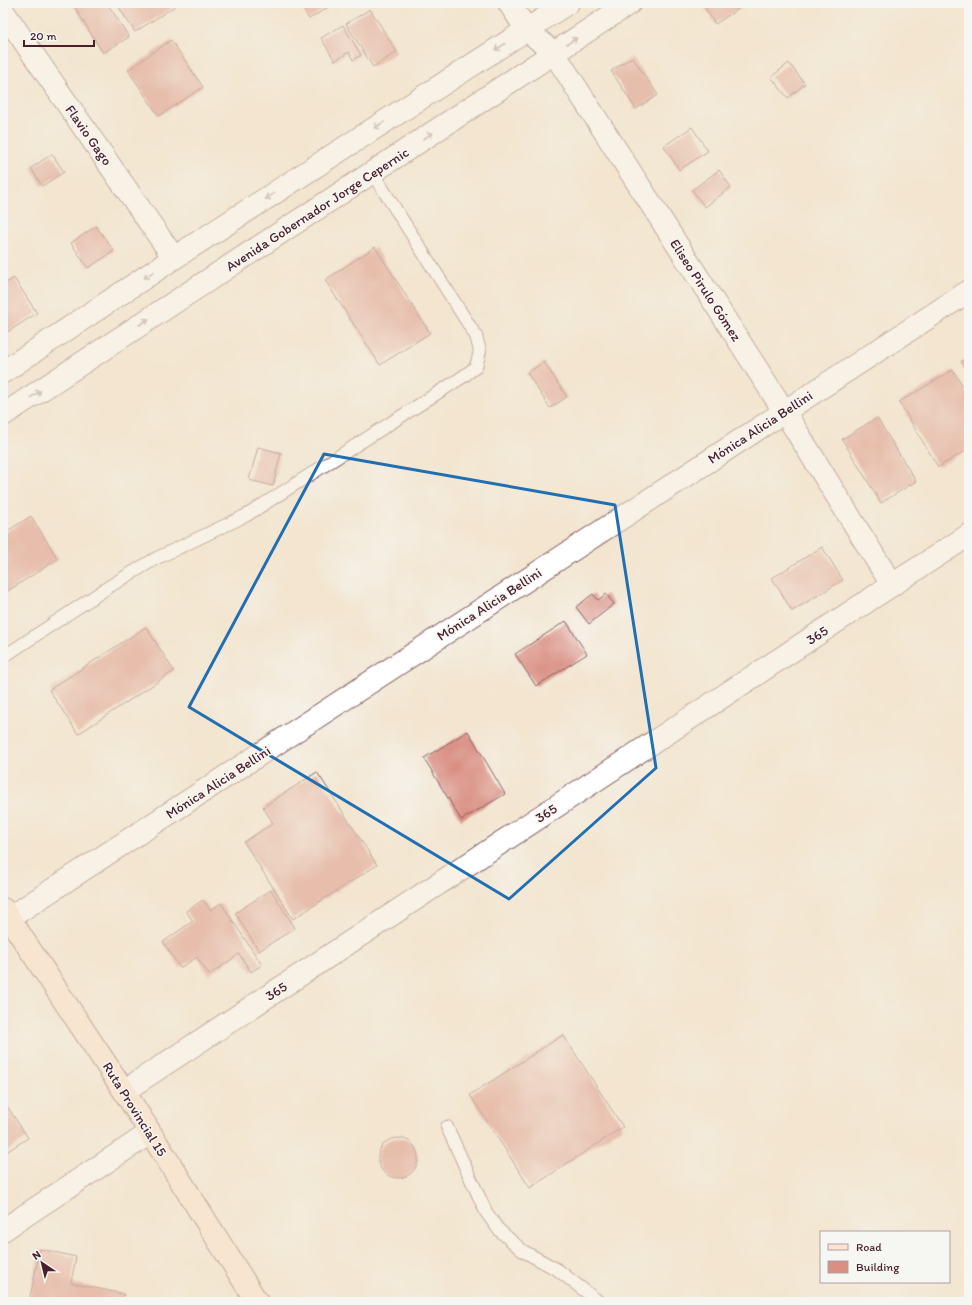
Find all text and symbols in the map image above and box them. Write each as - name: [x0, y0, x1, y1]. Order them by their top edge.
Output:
- scale bar: [24, 22, 94, 48]
- text: 20 m: [30, 29, 57, 43]
- one-way arrow: [566, 37, 577, 45]
- one-way arrow: [495, 43, 506, 51]
- street label: Flavio Gago: [62, 102, 116, 169]
- one-way arrow: [373, 122, 385, 130]
- one-way arrow: [423, 131, 434, 140]
- street label: Avenida Gobernador Jorge Cepernic: [223, 144, 412, 275]
- one-way arrow: [265, 192, 276, 200]
- street label: Eliseo Pirulo Gómez: [666, 236, 745, 345]
- one-way arrow: [144, 271, 155, 279]
- one-way arrow: [138, 318, 149, 326]
- street label: Mónica Alicia Bellini: [705, 387, 816, 468]
- one-way arrow: [30, 389, 41, 398]
- street label: Mónica Alicia Bellini: [434, 564, 545, 645]
- street label: 365: [803, 622, 831, 649]
- street label: Mónica Alicia Bellini: [163, 742, 274, 823]
- street label: 365: [532, 800, 560, 827]
- street label: 365: [262, 978, 290, 1005]
- street label: Ruta Provincial 15: [99, 1059, 170, 1160]
- legend: [820, 1231, 950, 1283]
- text: Road: [856, 1240, 882, 1254]
- north arrow: [22, 1243, 62, 1283]
- text: N: [30, 1248, 43, 1263]
- text: Building: [856, 1260, 900, 1274]

